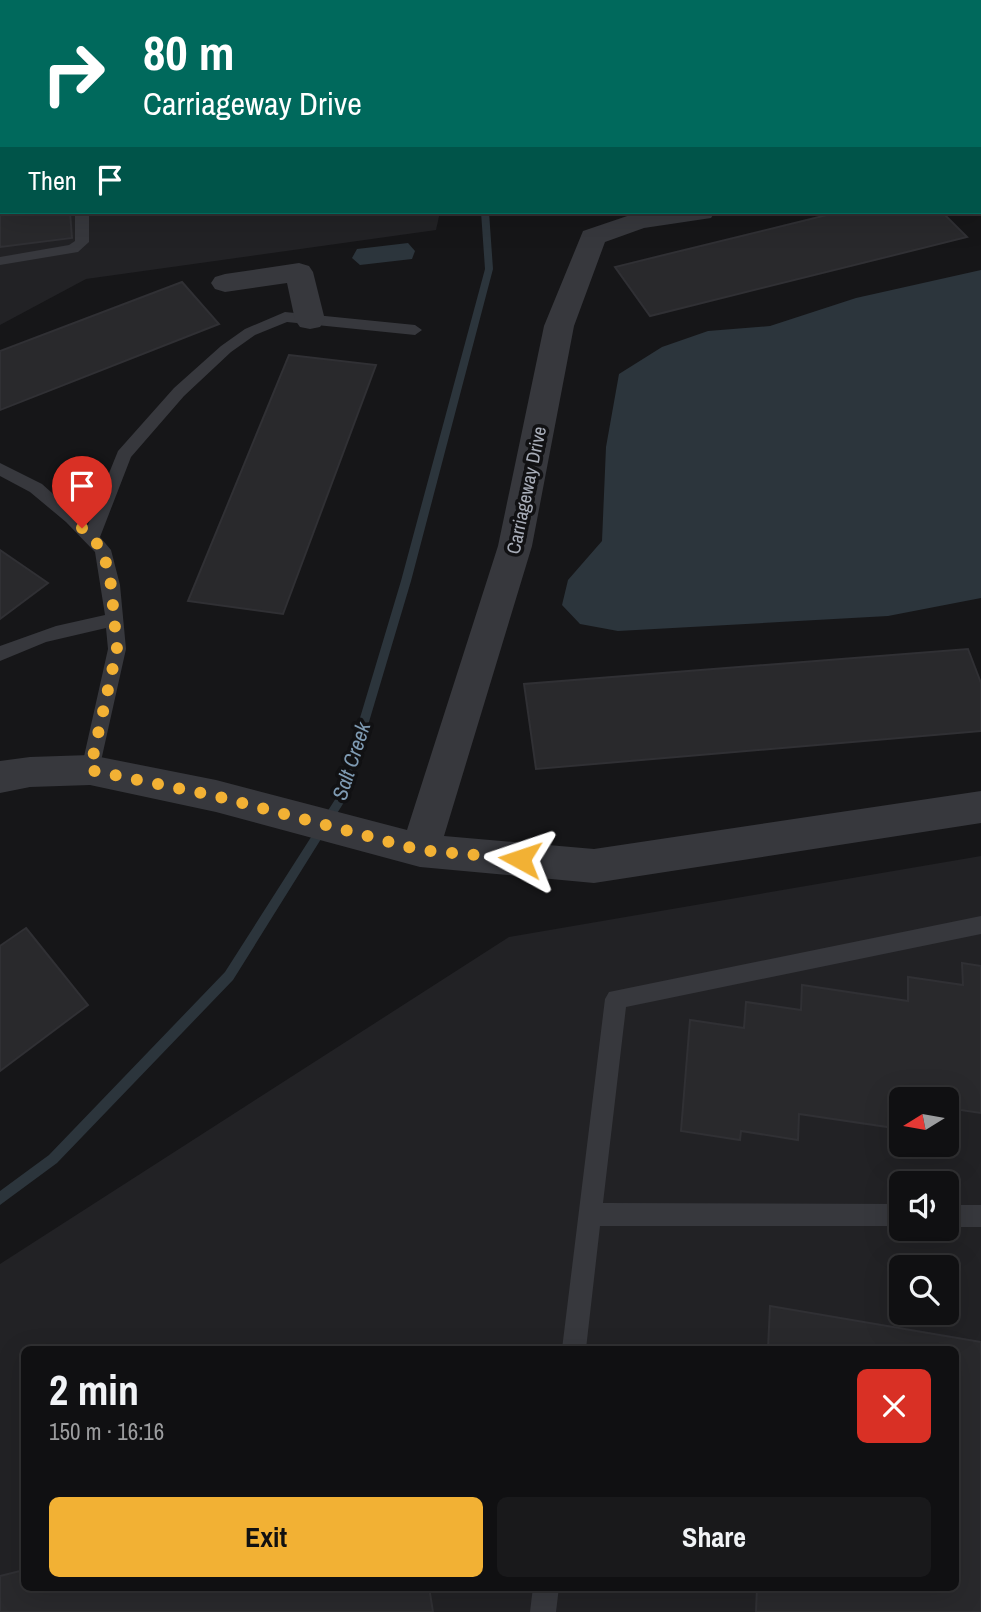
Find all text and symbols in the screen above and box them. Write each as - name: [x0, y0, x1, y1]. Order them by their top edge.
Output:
- text: 80 m: [143, 19, 235, 85]
- icon: right: [28, 28, 119, 119]
- text: Carriageway Drive: [143, 82, 362, 125]
- icon: arrive: [91, 161, 129, 199]
- text: Then: [28, 163, 77, 198]
- street label: Carriageway Drive: [500, 424, 552, 556]
- pin: [52, 456, 112, 528]
- icon: arrive: [63, 467, 101, 505]
- water label: Salt Creek: [325, 717, 378, 804]
- position arrow: [483, 822, 557, 896]
- north arrow: [889, 1087, 959, 1157]
- map controls: [889, 1087, 959, 1325]
- button: sound: [889, 1171, 959, 1241]
- button: search: [889, 1255, 959, 1325]
- text: 2 min: [49, 1362, 139, 1418]
- button: close: [857, 1369, 931, 1443]
- text: 150 m · 16:16: [49, 1416, 164, 1447]
- button: Exit: [49, 1497, 483, 1577]
- button: Share: [497, 1497, 931, 1577]

